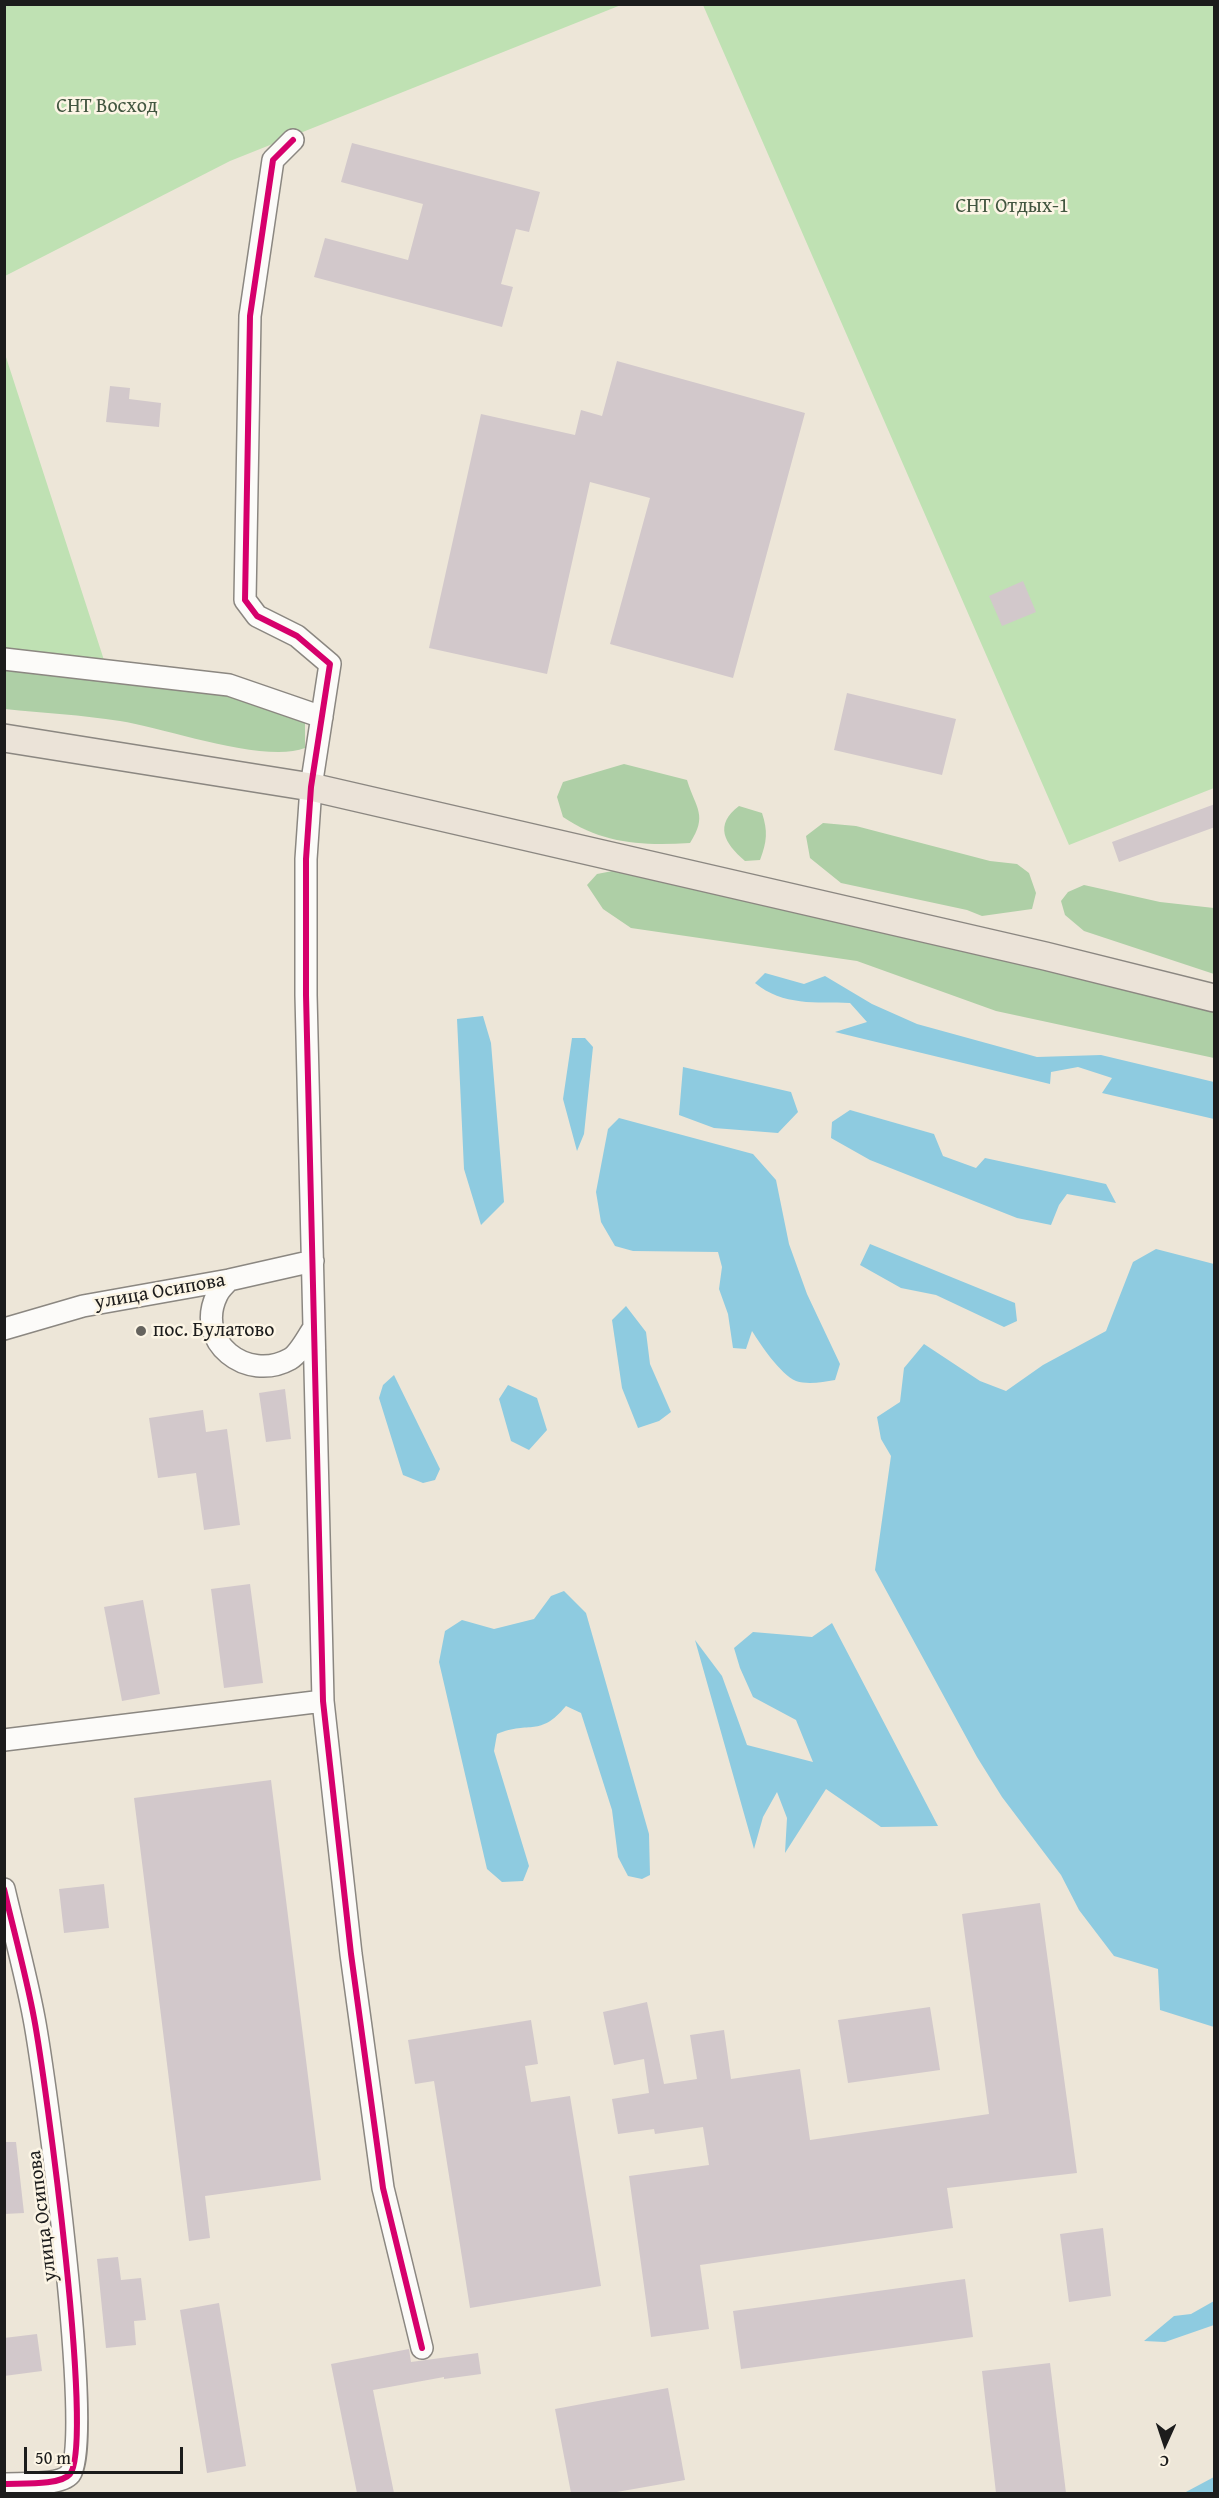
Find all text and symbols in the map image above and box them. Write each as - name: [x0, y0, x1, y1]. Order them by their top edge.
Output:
- park label: СНТ Восход: [56, 95, 158, 119]
- park label: СНТ Отдых-1: [955, 195, 1069, 219]
- street label: улица Осипова: [93, 1269, 227, 1315]
- place label: пос. Булатово: [153, 1319, 274, 1343]
- marker: пос. Булатово: [134, 1324, 148, 1338]
- street label: улица Осипова: [23, 2149, 63, 2283]
- north arrow: [1135, 2414, 1195, 2474]
- scale bar: [27, 2435, 186, 2473]
- text: 50 m: [35, 2444, 71, 2471]
- text: С: [1159, 2450, 1169, 2474]

